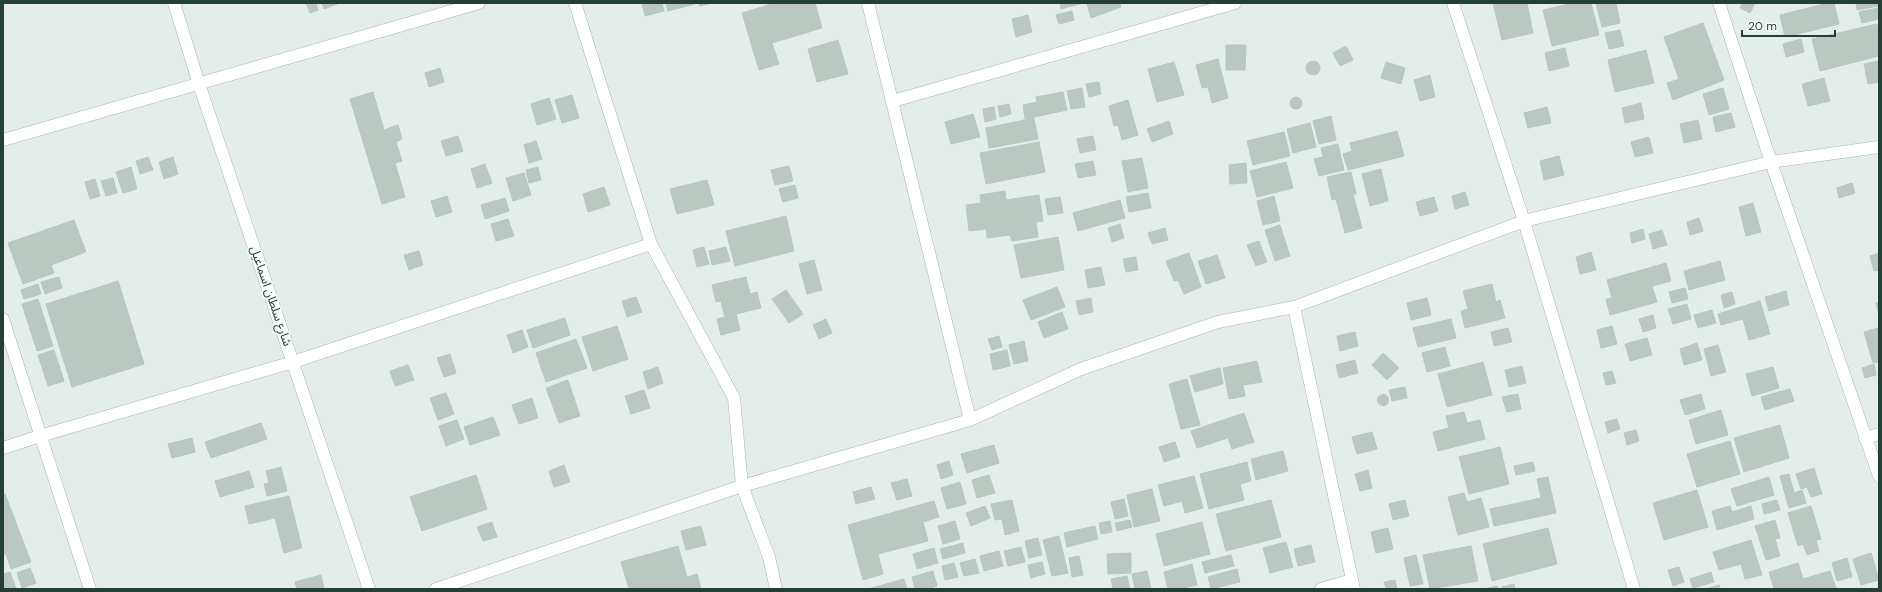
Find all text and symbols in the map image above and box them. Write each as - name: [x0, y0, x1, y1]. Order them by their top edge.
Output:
- scale bar: [1742, 12, 1835, 38]
- text: 20 m: [1748, 18, 1777, 34]
- street label: شارع سلطان اسماعيل: [245, 244, 296, 349]

